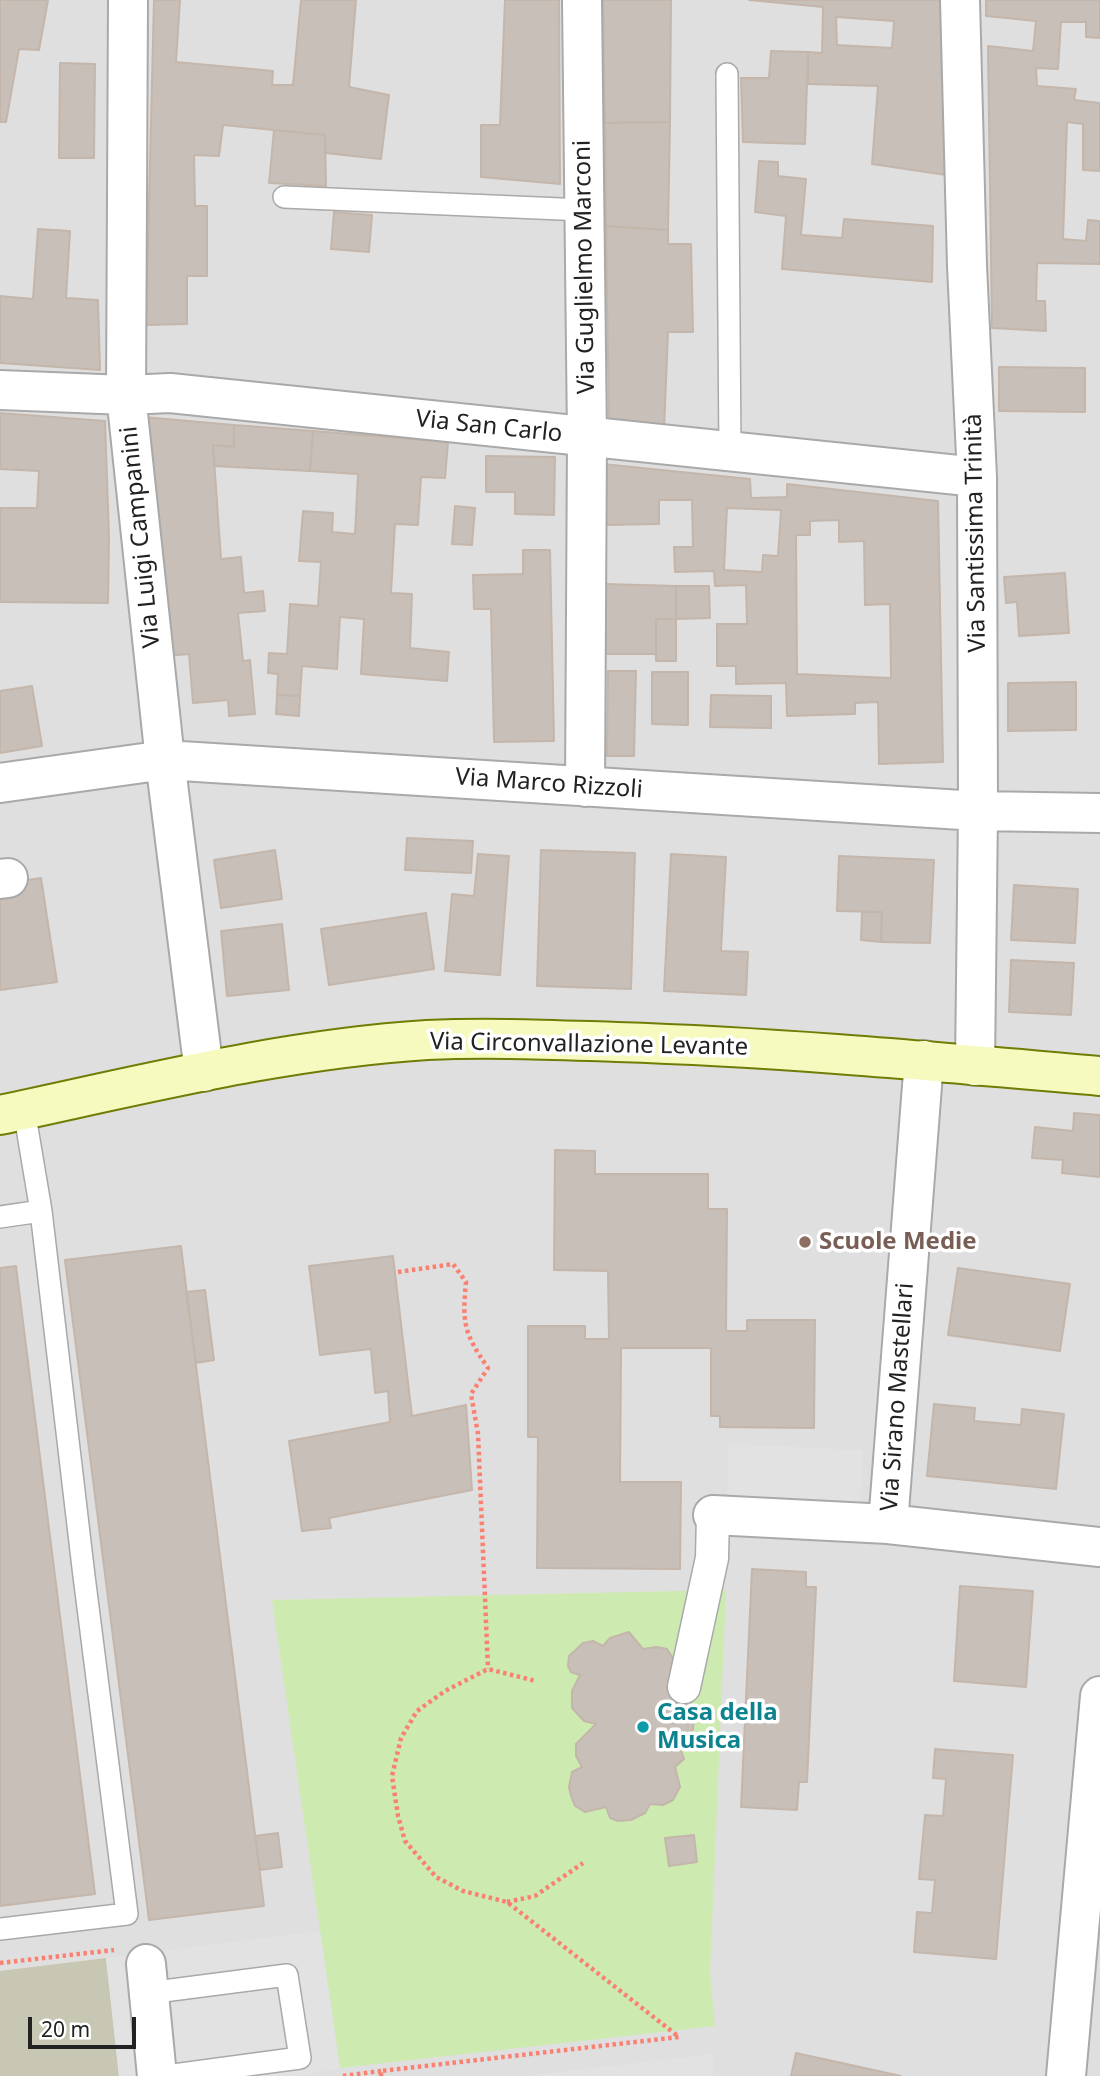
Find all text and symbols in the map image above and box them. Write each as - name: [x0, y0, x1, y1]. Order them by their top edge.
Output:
- street label: Via Guglielmo Marconi: [568, 140, 602, 394]
- street label: Via San Carlo: [414, 405, 564, 449]
- street label: Via Santissima Trinità: [960, 413, 992, 653]
- street label: Via Luigi Campanini: [115, 425, 167, 649]
- street label: Via Marco Rizzoli: [454, 763, 644, 805]
- street label: Via Circonvallazione Levante: [430, 1028, 748, 1062]
- place label: Scuole Medie: [819, 1228, 977, 1256]
- marker: Scuole Medie: [797, 1234, 813, 1250]
- street label: Via Sirano Mastellari: [876, 1282, 920, 1512]
- place label: Casa della Musica: [657, 1699, 778, 1755]
- marker: Casa della Musica: [635, 1719, 651, 1735]
- scale bar: [32, 2002, 140, 2046]
- text: 20 m: [41, 2015, 90, 2043]

